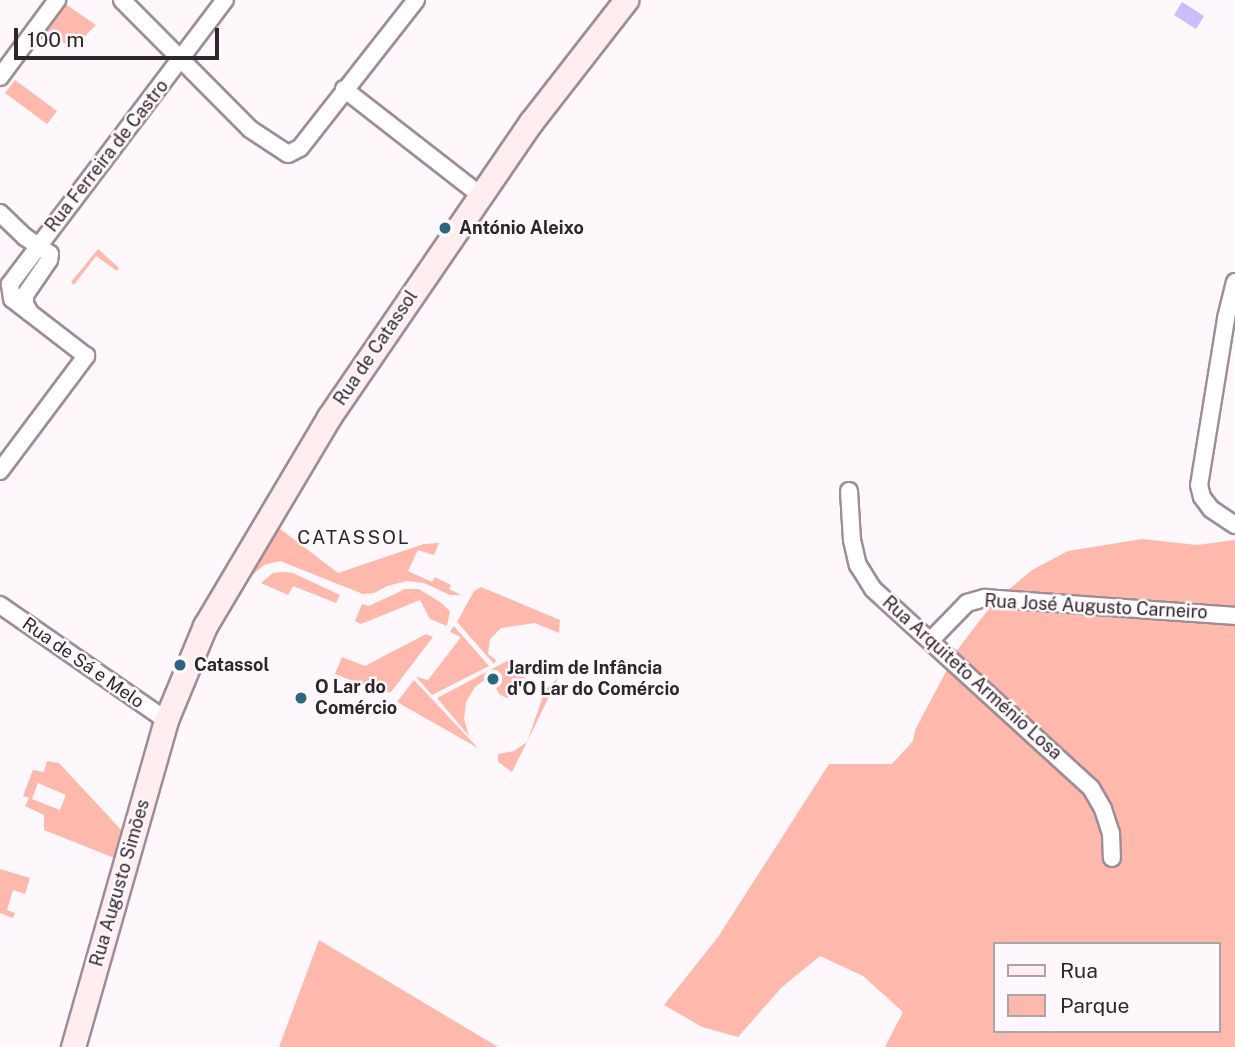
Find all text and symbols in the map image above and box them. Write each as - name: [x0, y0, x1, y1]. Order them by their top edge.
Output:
- scale bar: [18, 14, 222, 58]
- text: 100 m: [27, 27, 84, 52]
- street label: Rua Ferreira de Castro: [41, 75, 173, 237]
- place label: António Aleixo: [459, 217, 584, 239]
- marker: António Aleixo: [437, 220, 453, 236]
- street label: Rua de Catassol: [329, 286, 423, 410]
- district label: CATASSOL: [298, 527, 410, 549]
- street label: Rua José Augusto Carneiro: [984, 590, 1208, 624]
- street label: Rua Arquiteto Arménio Losa: [878, 592, 1066, 764]
- street label: Rua de Sá e Melo: [18, 613, 148, 713]
- place label: Catassol: [194, 654, 269, 676]
- marker: Catassol: [172, 657, 188, 673]
- place label: Jardim de Infância d'O Lar do Comércio: [507, 658, 680, 700]
- marker: Jardim de Infância d'O Lar do Comércio: [485, 671, 501, 687]
- place label: O Lar do Comércio: [315, 677, 397, 720]
- marker: O Lar do Comércio: [293, 690, 309, 706]
- street label: Rua Augusto Simões: [86, 797, 154, 969]
- legend: [993, 942, 1221, 1033]
- text: Rua: [1060, 958, 1098, 983]
- text: Parque: [1060, 993, 1129, 1018]

